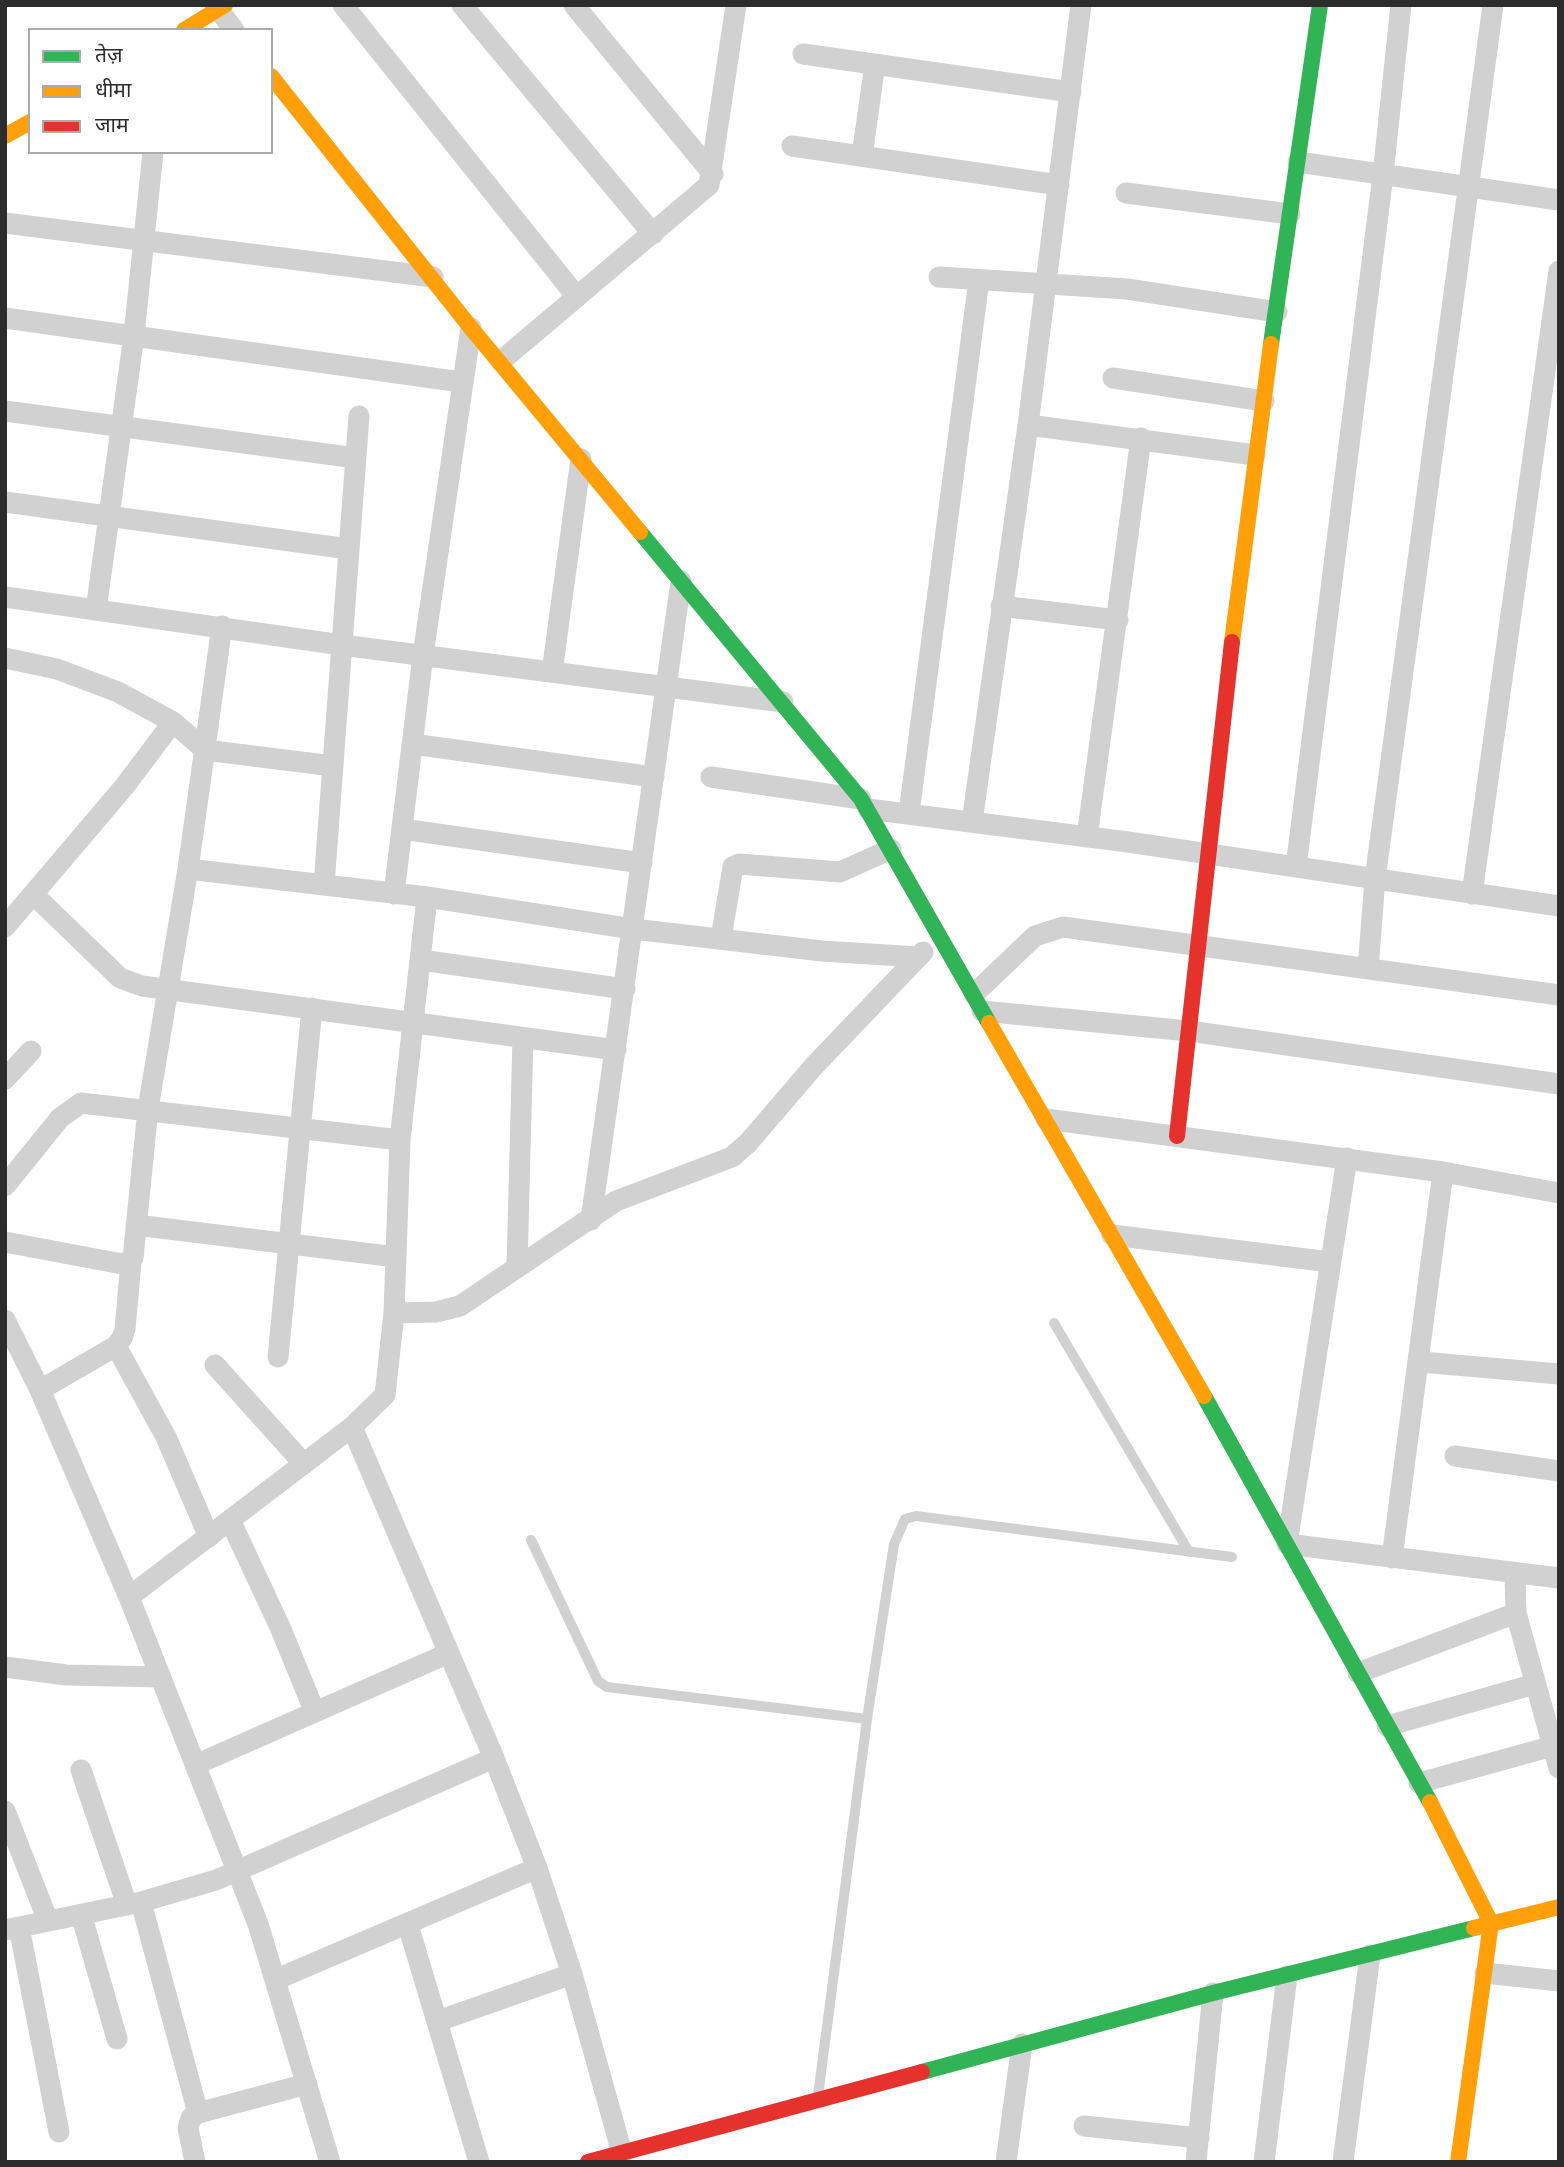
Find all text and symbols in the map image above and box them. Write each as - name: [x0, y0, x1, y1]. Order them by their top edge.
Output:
- legend: [28, 28, 273, 154]
- text: तेज़: [95, 42, 123, 67]
- text: धीमा: [95, 77, 131, 102]
- text: जाम: [95, 112, 129, 137]

